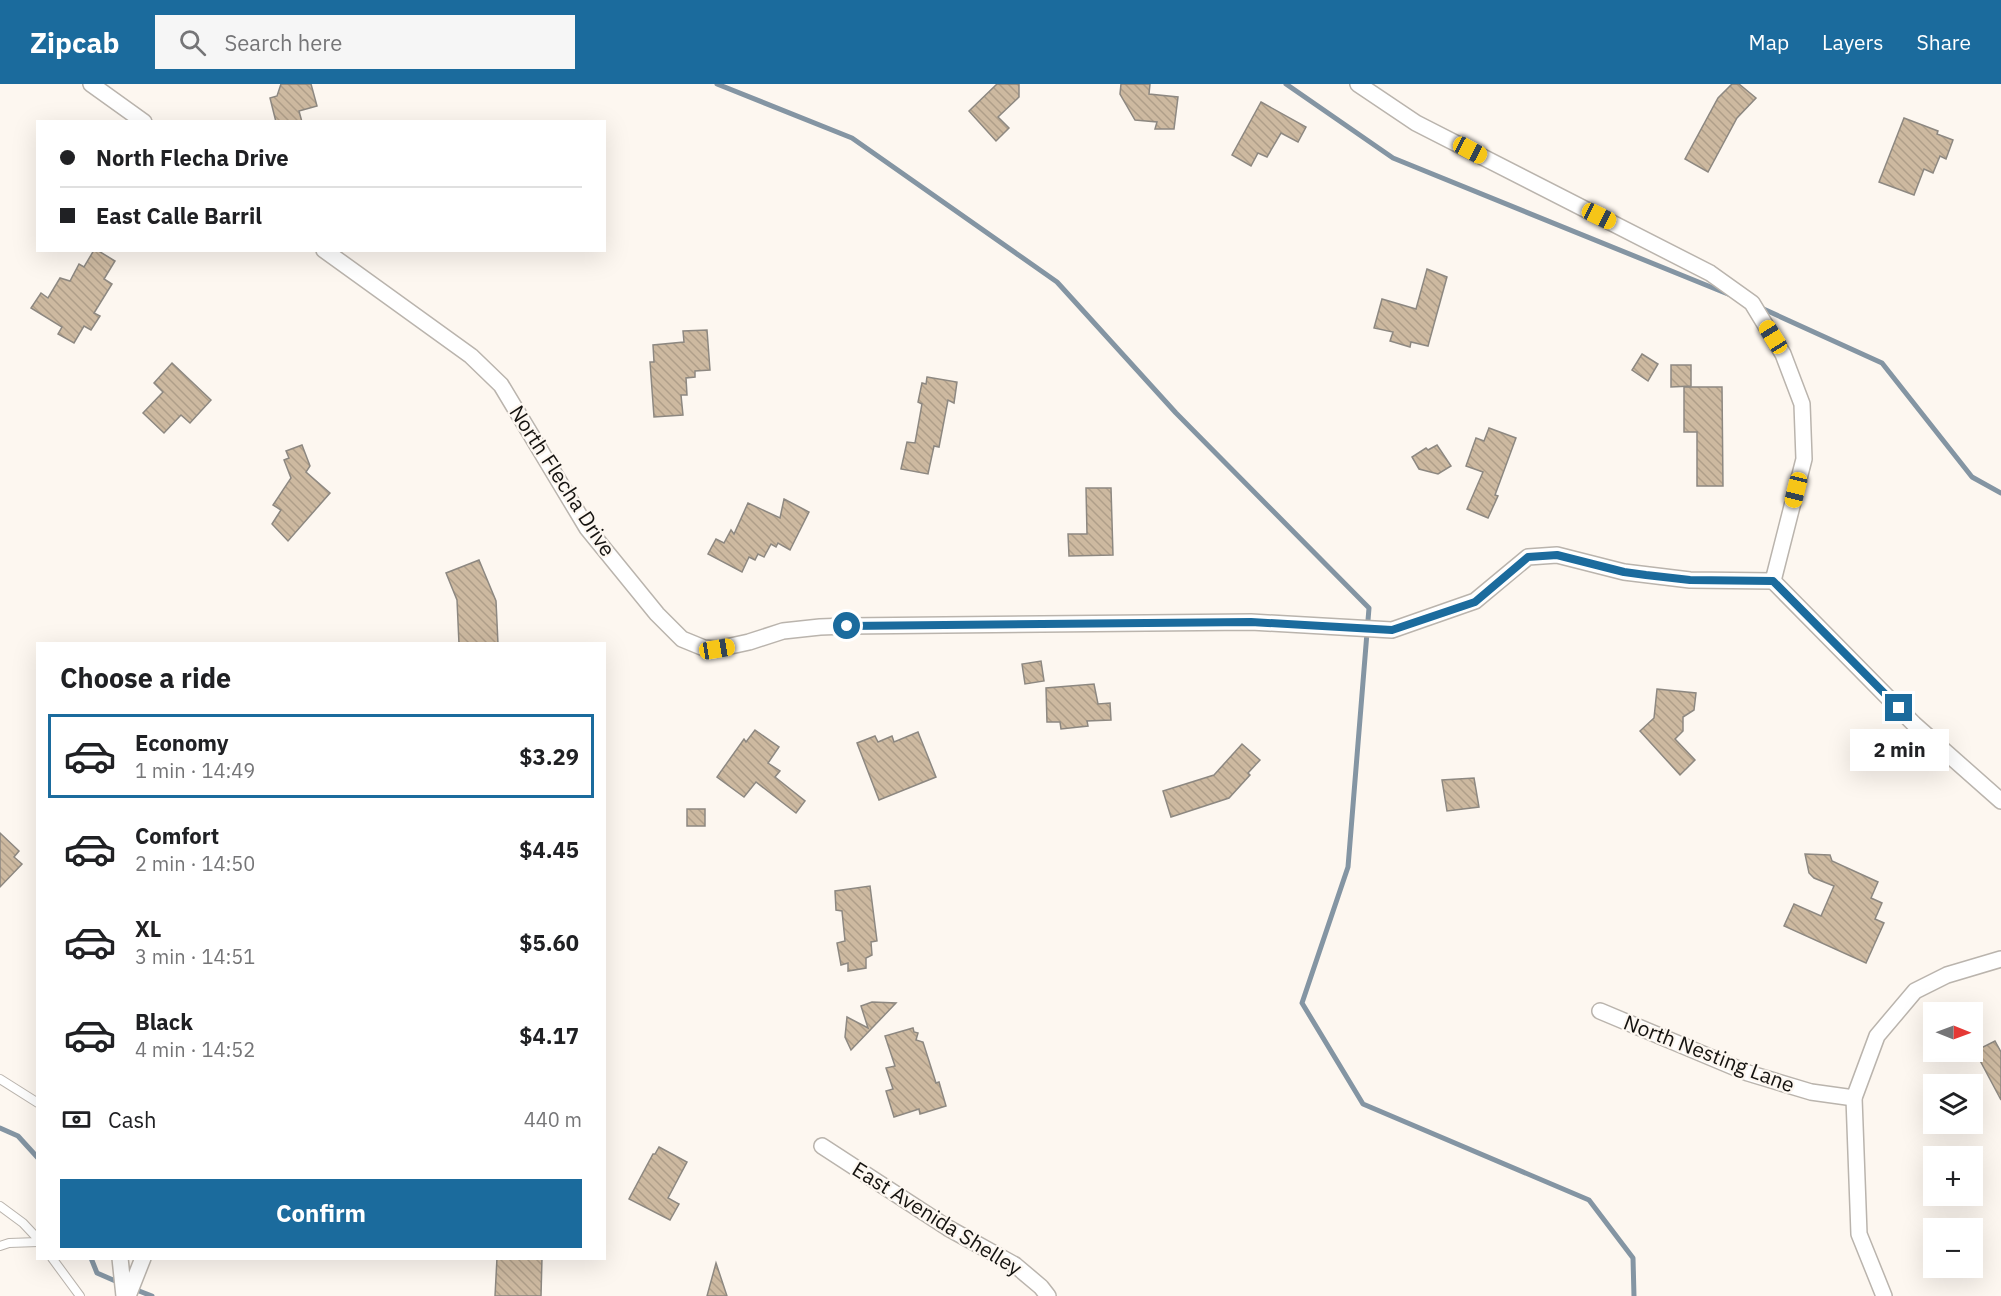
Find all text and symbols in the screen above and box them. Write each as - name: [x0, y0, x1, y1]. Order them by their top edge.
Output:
- search box: [155, 15, 575, 69]
- text: Zipcab: [30, 24, 119, 61]
- icon: search: [176, 26, 209, 59]
- text: Search here: [224, 28, 342, 57]
- text: Map: [1749, 28, 1789, 56]
- text: Layers: [1822, 28, 1884, 56]
- text: Share: [1917, 28, 1971, 56]
- car: [1450, 134, 1490, 166]
- text: North Flecha Drive: [96, 143, 289, 172]
- car: [1579, 200, 1619, 232]
- text: East Calle Barril: [96, 201, 262, 230]
- car: [1756, 317, 1790, 357]
- street label: North Flecha Drive: [503, 399, 622, 561]
- car: [1783, 470, 1809, 510]
- route start: [833, 612, 860, 639]
- car: [698, 637, 736, 661]
- text: Choose a ride: [60, 660, 231, 695]
- route end: [1885, 694, 1912, 721]
- text: Economy: [135, 728, 229, 757]
- icon: car: [63, 729, 117, 783]
- callout: 2 min: [1850, 729, 1948, 771]
- text: 2 min: [1873, 736, 1926, 763]
- text: $3.29: [519, 742, 579, 771]
- text: 1 min · 14:49: [135, 757, 255, 784]
- text: Comfort: [135, 821, 219, 850]
- icon: car: [63, 822, 117, 876]
- text: $4.45: [519, 835, 579, 864]
- text: 2 min · 14:50: [135, 850, 255, 877]
- text: XL: [135, 914, 161, 943]
- icon: car: [63, 915, 117, 969]
- text: $5.60: [519, 928, 579, 957]
- text: 3 min · 14:51: [135, 943, 255, 970]
- north arrow: [1923, 1002, 1983, 1062]
- map controls: [1923, 1002, 1983, 1278]
- text: Black: [135, 1007, 193, 1036]
- icon: car: [63, 1008, 117, 1062]
- street label: North Nesting Lane: [1620, 1008, 1799, 1099]
- text: $4.17: [519, 1021, 579, 1050]
- text: 4 min · 14:52: [135, 1036, 255, 1063]
- button: layers: [1923, 1074, 1983, 1134]
- icon: cash: [60, 1103, 93, 1136]
- text: Cash: [108, 1105, 157, 1134]
- text: 440 m: [524, 1106, 582, 1133]
- button: +: [1923, 1146, 1983, 1206]
- street label: East Avenida Shelley: [847, 1155, 1028, 1282]
- button: Confirm: [60, 1179, 582, 1248]
- button: −: [1923, 1218, 1983, 1278]

